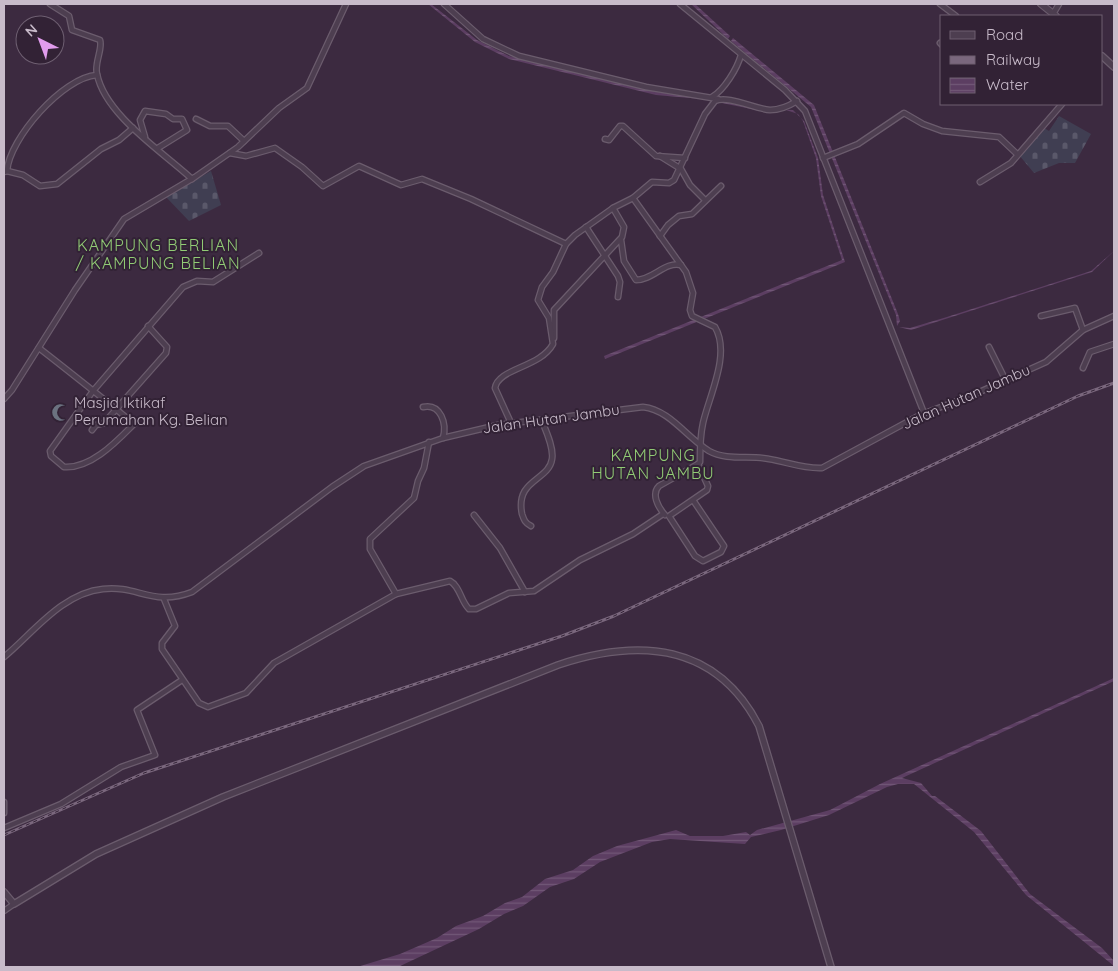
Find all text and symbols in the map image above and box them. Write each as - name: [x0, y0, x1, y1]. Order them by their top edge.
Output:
- north arrow: [15, 15, 65, 65]
- legend: [940, 15, 1103, 105]
- text: N: [21, 20, 41, 40]
- text: Road: [986, 25, 1023, 44]
- text: Railway: [986, 50, 1041, 69]
- text: Water: [986, 75, 1029, 94]
- district label: KAMPUNG BERLIAN / KAMPUNG BELIAN: [75, 235, 241, 273]
- street label: Jalan Hutan Jambu: [899, 360, 1033, 433]
- place label: Masjid Iktikaf Perumahan Kg. Belian: [74, 393, 228, 429]
- street label: Jalan Hutan Jambu: [481, 399, 621, 438]
- mosque icon: Masjid Iktikaf Perumahan Kg. Belian: [50, 402, 70, 422]
- district label: KAMPUNG HUTAN JAMBU: [591, 445, 715, 483]

